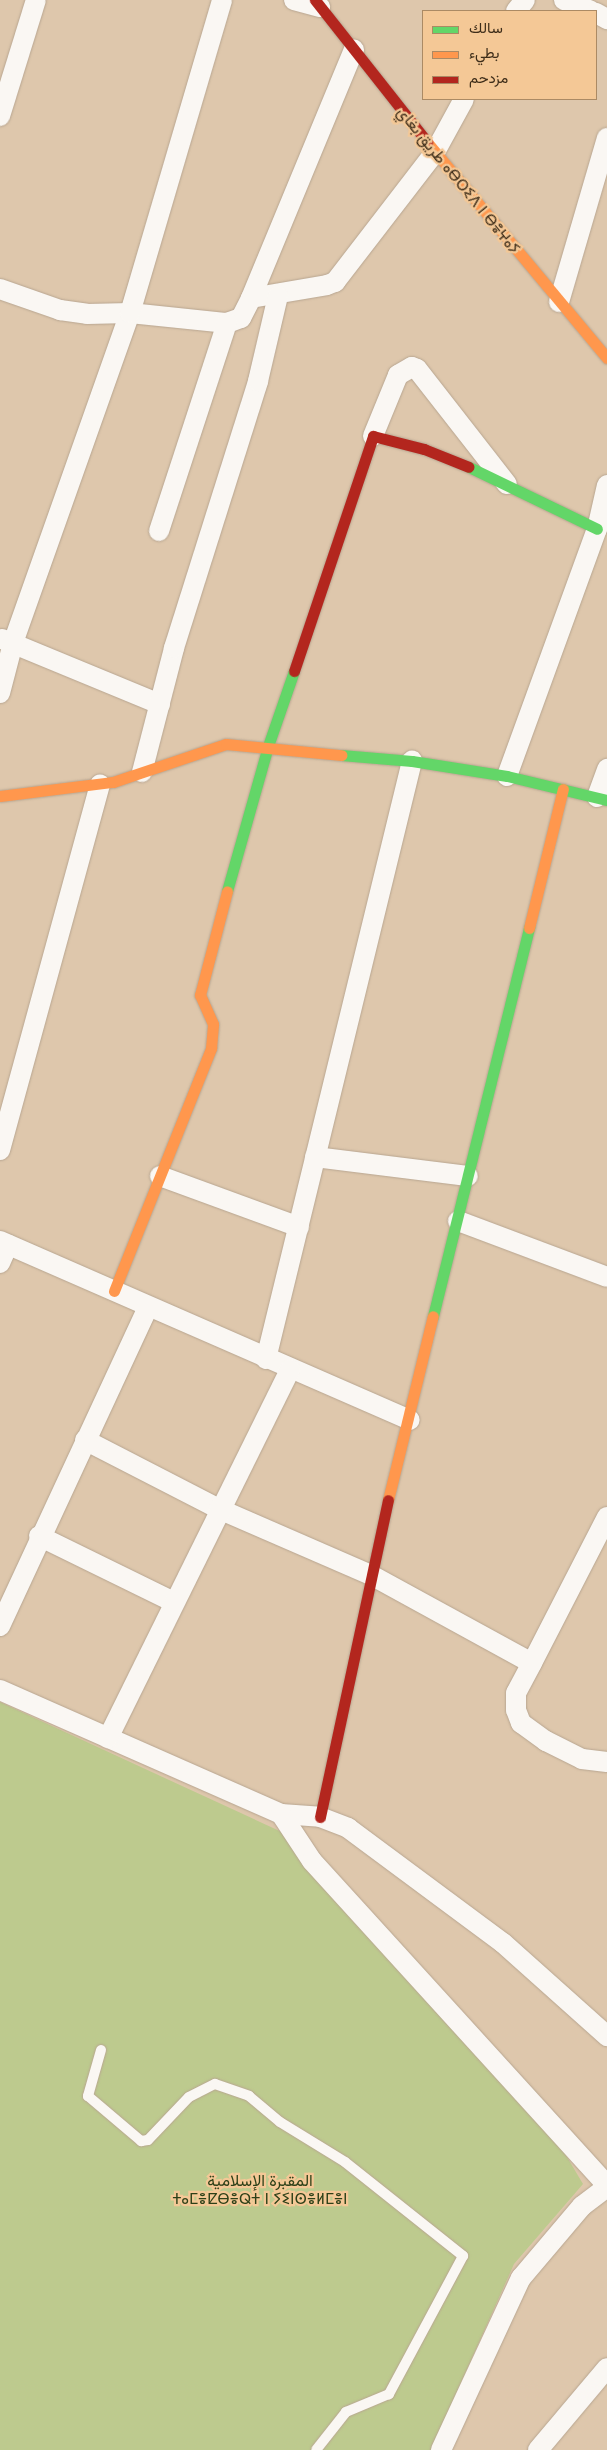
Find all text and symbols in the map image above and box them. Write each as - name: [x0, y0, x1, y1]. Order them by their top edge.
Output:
- legend: [422, 10, 597, 100]
- text: سالك: [469, 18, 503, 37]
- text: بطيء: [469, 43, 499, 62]
- text: مزدحم: [469, 68, 508, 87]
- street label: طريق بغاي ⴰⴱⵔⵉⴷ ⵏ ⴱⴻⵖⴰⵢ: [394, 102, 524, 258]
- park label: المقبرة الإسلامية ⵜⴰⵎⴻⵇⴱⴻⵕⵜ ⵏ ⵢⵉⵏⵙⴻⵍⵎⴻⵏ: [173, 2170, 347, 2208]

